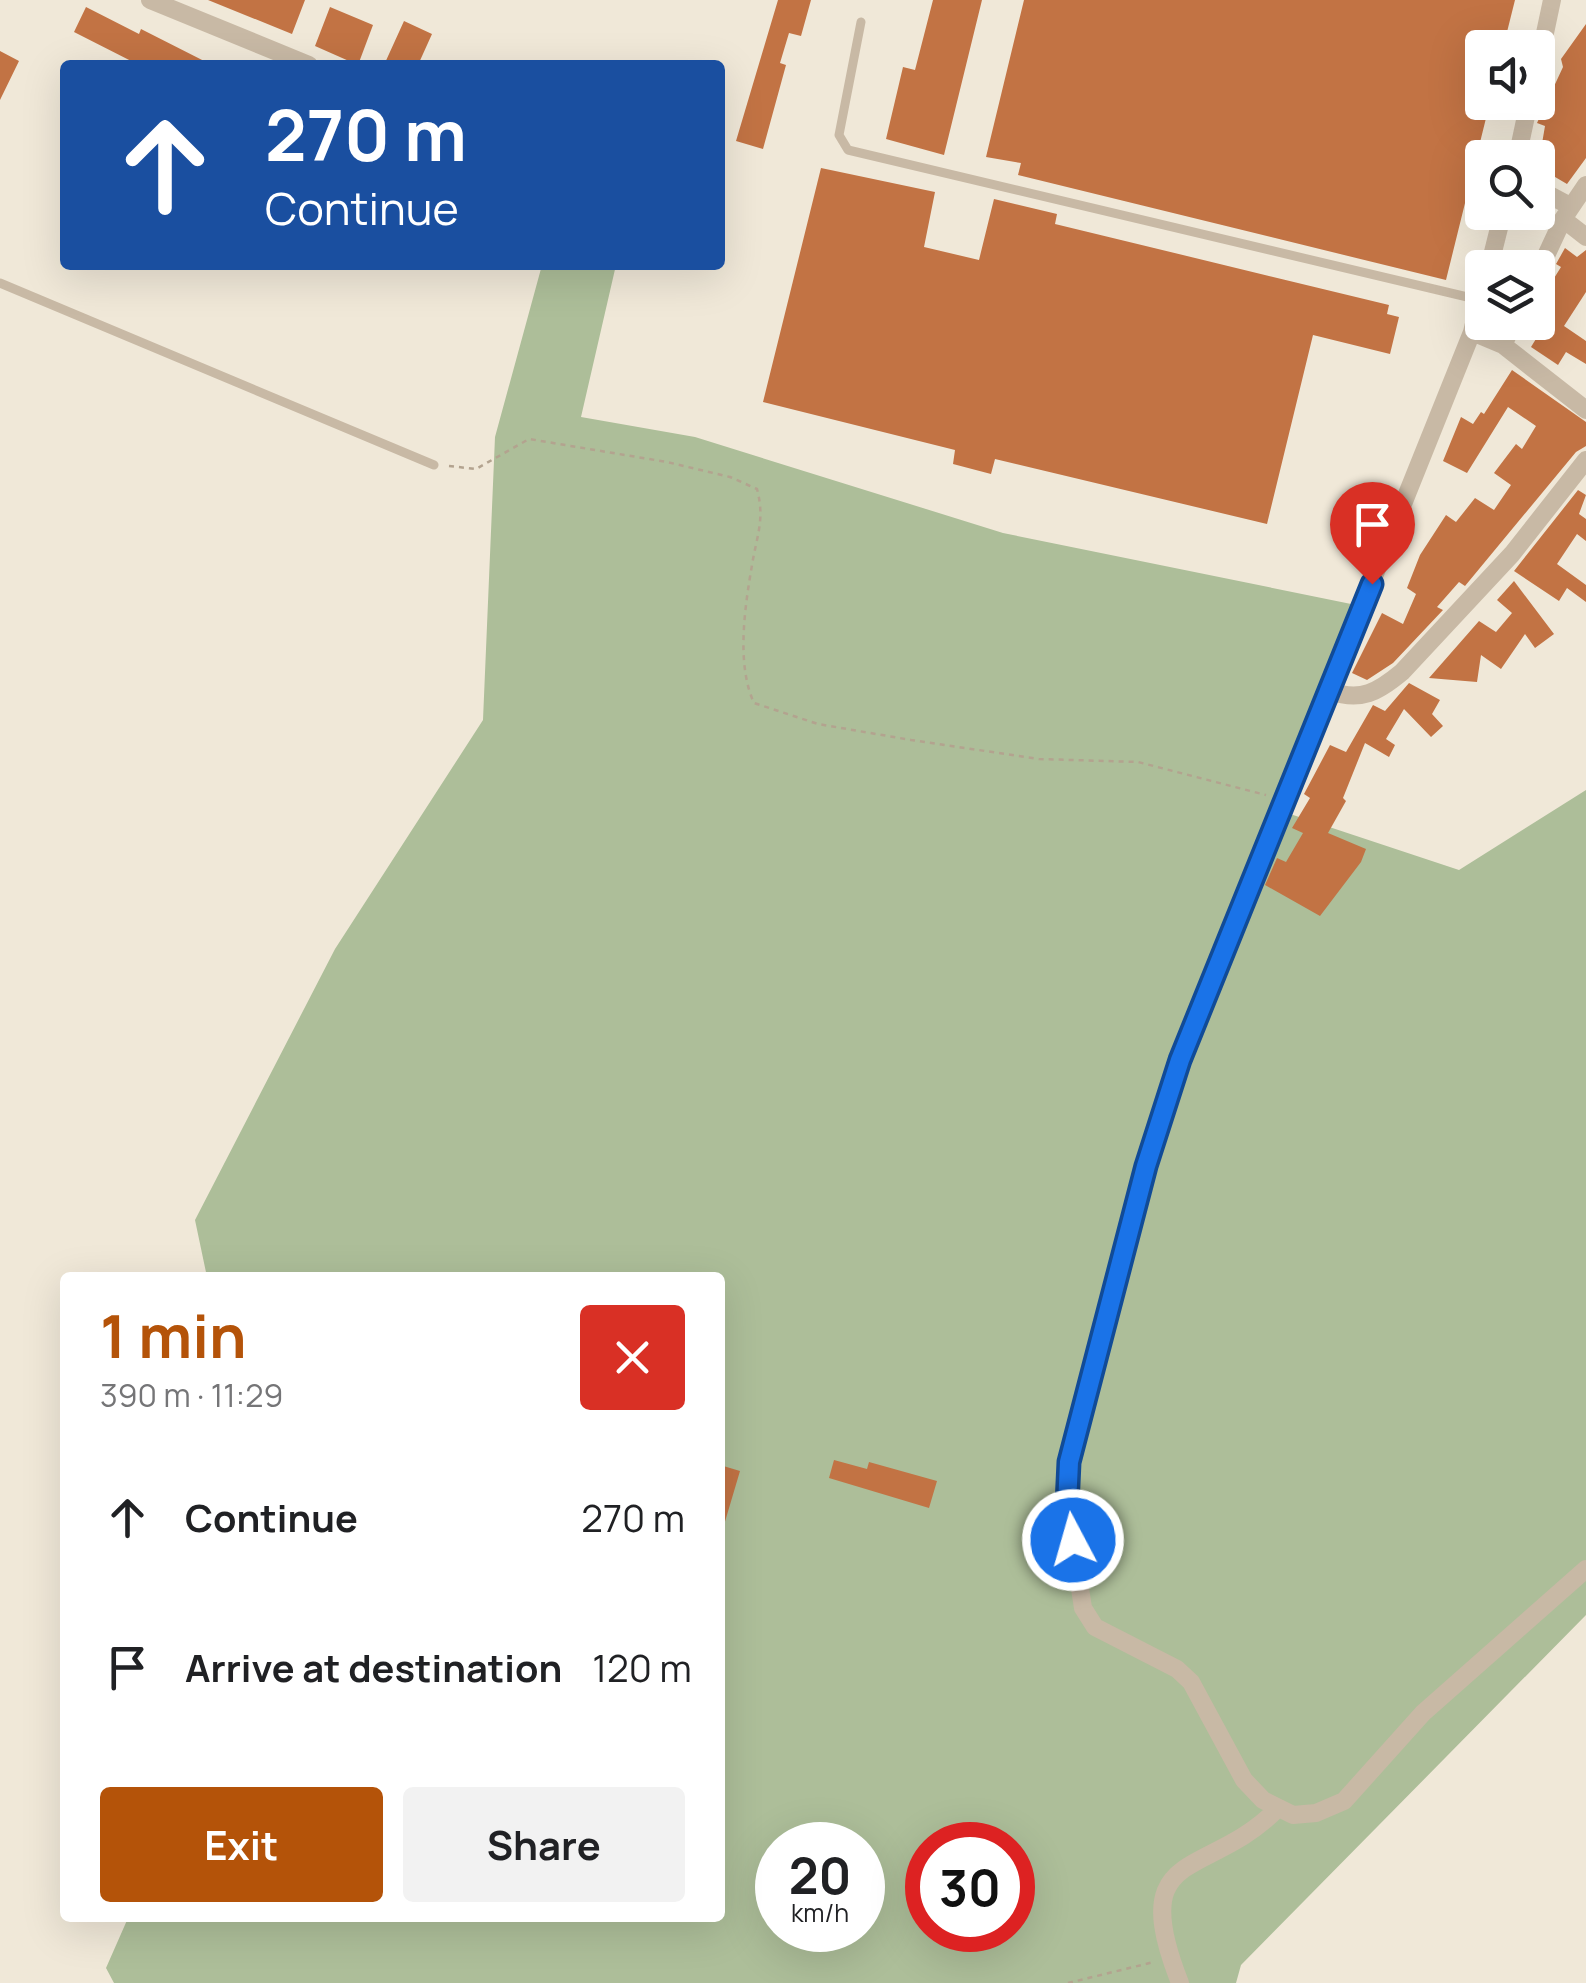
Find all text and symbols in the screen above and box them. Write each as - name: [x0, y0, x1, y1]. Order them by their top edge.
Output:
- map controls: [1465, 30, 1555, 340]
- button: sound: [1465, 30, 1555, 120]
- text: 270 m: [265, 86, 467, 182]
- icon: ahead: [100, 100, 230, 230]
- button: search: [1465, 140, 1555, 230]
- text: Continue: [265, 177, 459, 239]
- button: layers: [1465, 250, 1555, 340]
- pin: [1330, 482, 1415, 585]
- icon: arrive: [1345, 497, 1400, 552]
- text: 1 min: [100, 1294, 247, 1376]
- button: close: [580, 1305, 685, 1410]
- text: 390 m · 11:29: [100, 1373, 283, 1417]
- position arrow: [1021, 1488, 1125, 1592]
- icon: ahead: [100, 1490, 155, 1545]
- text: Continue: [185, 1491, 358, 1543]
- text: 270 m: [581, 1491, 685, 1543]
- icon: arrive: [100, 1640, 155, 1695]
- text: Arrive at destination: [185, 1641, 562, 1693]
- text: 120 m: [592, 1641, 692, 1693]
- button: Exit: [100, 1787, 383, 1902]
- button: Share: [403, 1787, 685, 1902]
- speed limit sign: 30: [905, 1822, 1035, 1952]
- text: 20: [789, 1841, 851, 1909]
- text: km/h: [791, 1895, 849, 1930]

